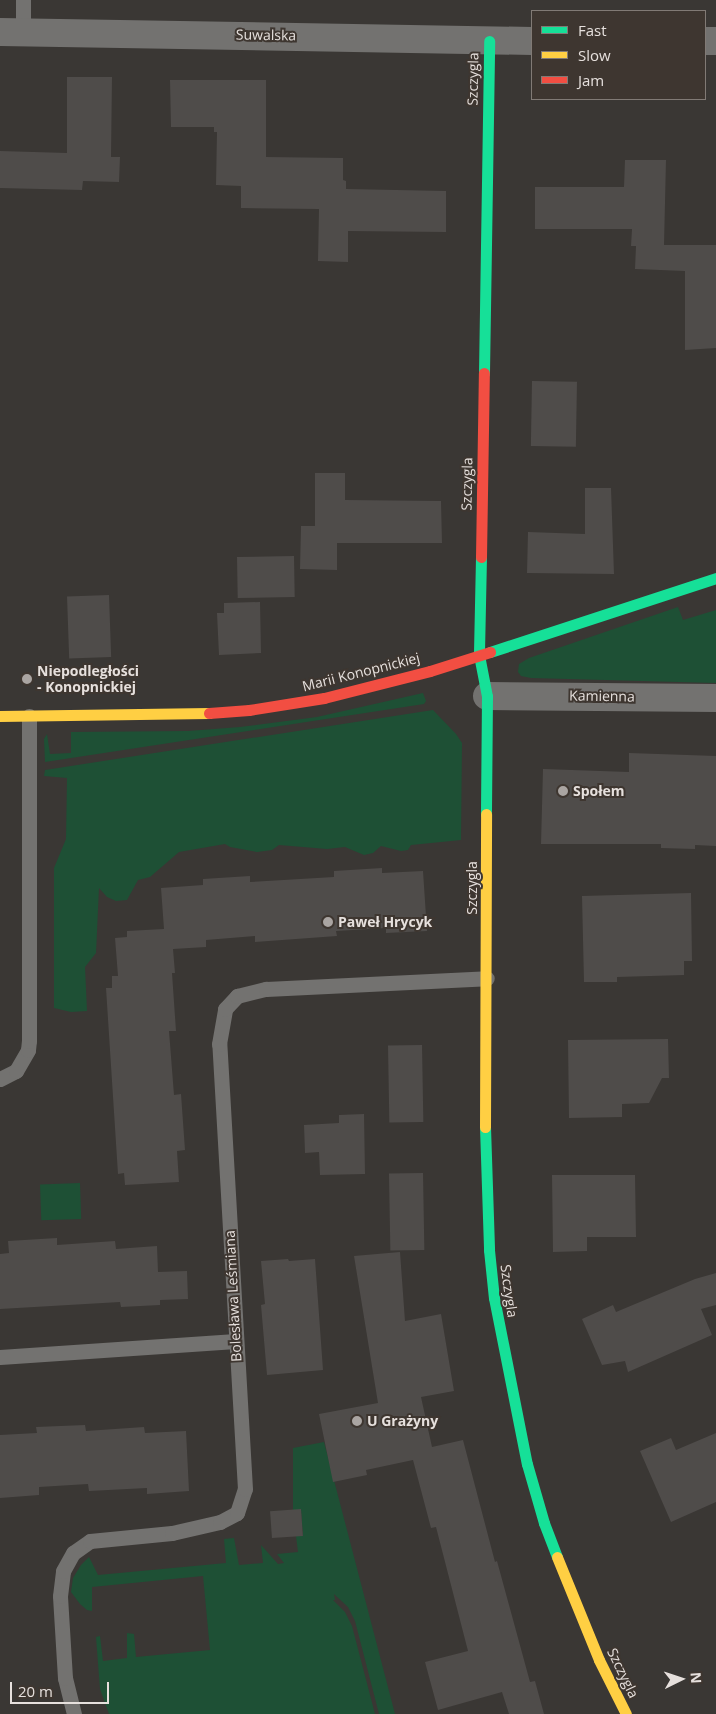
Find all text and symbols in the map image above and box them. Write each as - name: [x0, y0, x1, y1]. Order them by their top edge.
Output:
- legend: [531, 10, 706, 100]
- text: Fast: [578, 20, 607, 40]
- street label: Suwalska: [236, 26, 296, 44]
- text: Slow: [578, 45, 611, 65]
- street label: Szczygla: [464, 52, 482, 106]
- text: Jam: [578, 70, 604, 90]
- street label: Szczygla: [458, 457, 476, 511]
- street label: Marii Konopnickiej: [301, 649, 421, 695]
- place label: Niepodległości - Konopnickiej: [37, 663, 139, 696]
- marker: Niepodległości - Konopnickiej: [21, 673, 33, 685]
- street label: Kamienna: [569, 687, 635, 705]
- place label: Społem: [573, 783, 625, 799]
- marker: Społem: [557, 785, 569, 797]
- street label: Szczygla: [464, 861, 480, 915]
- place label: Paweł Hrycyk: [338, 914, 432, 930]
- marker: Paweł Hrycyk: [322, 916, 334, 928]
- street label: Bolesława Leśmiana: [221, 1230, 245, 1362]
- street label: Szczygla: [497, 1263, 521, 1319]
- place label: U Grażyny: [367, 1413, 438, 1429]
- marker: U Grażyny: [351, 1415, 363, 1427]
- street label: Szczygla: [604, 1645, 642, 1701]
- north arrow: [656, 1654, 706, 1704]
- scale bar: [12, 1672, 111, 1704]
- text: N: [687, 1672, 706, 1684]
- text: 20 m: [18, 1681, 53, 1701]

